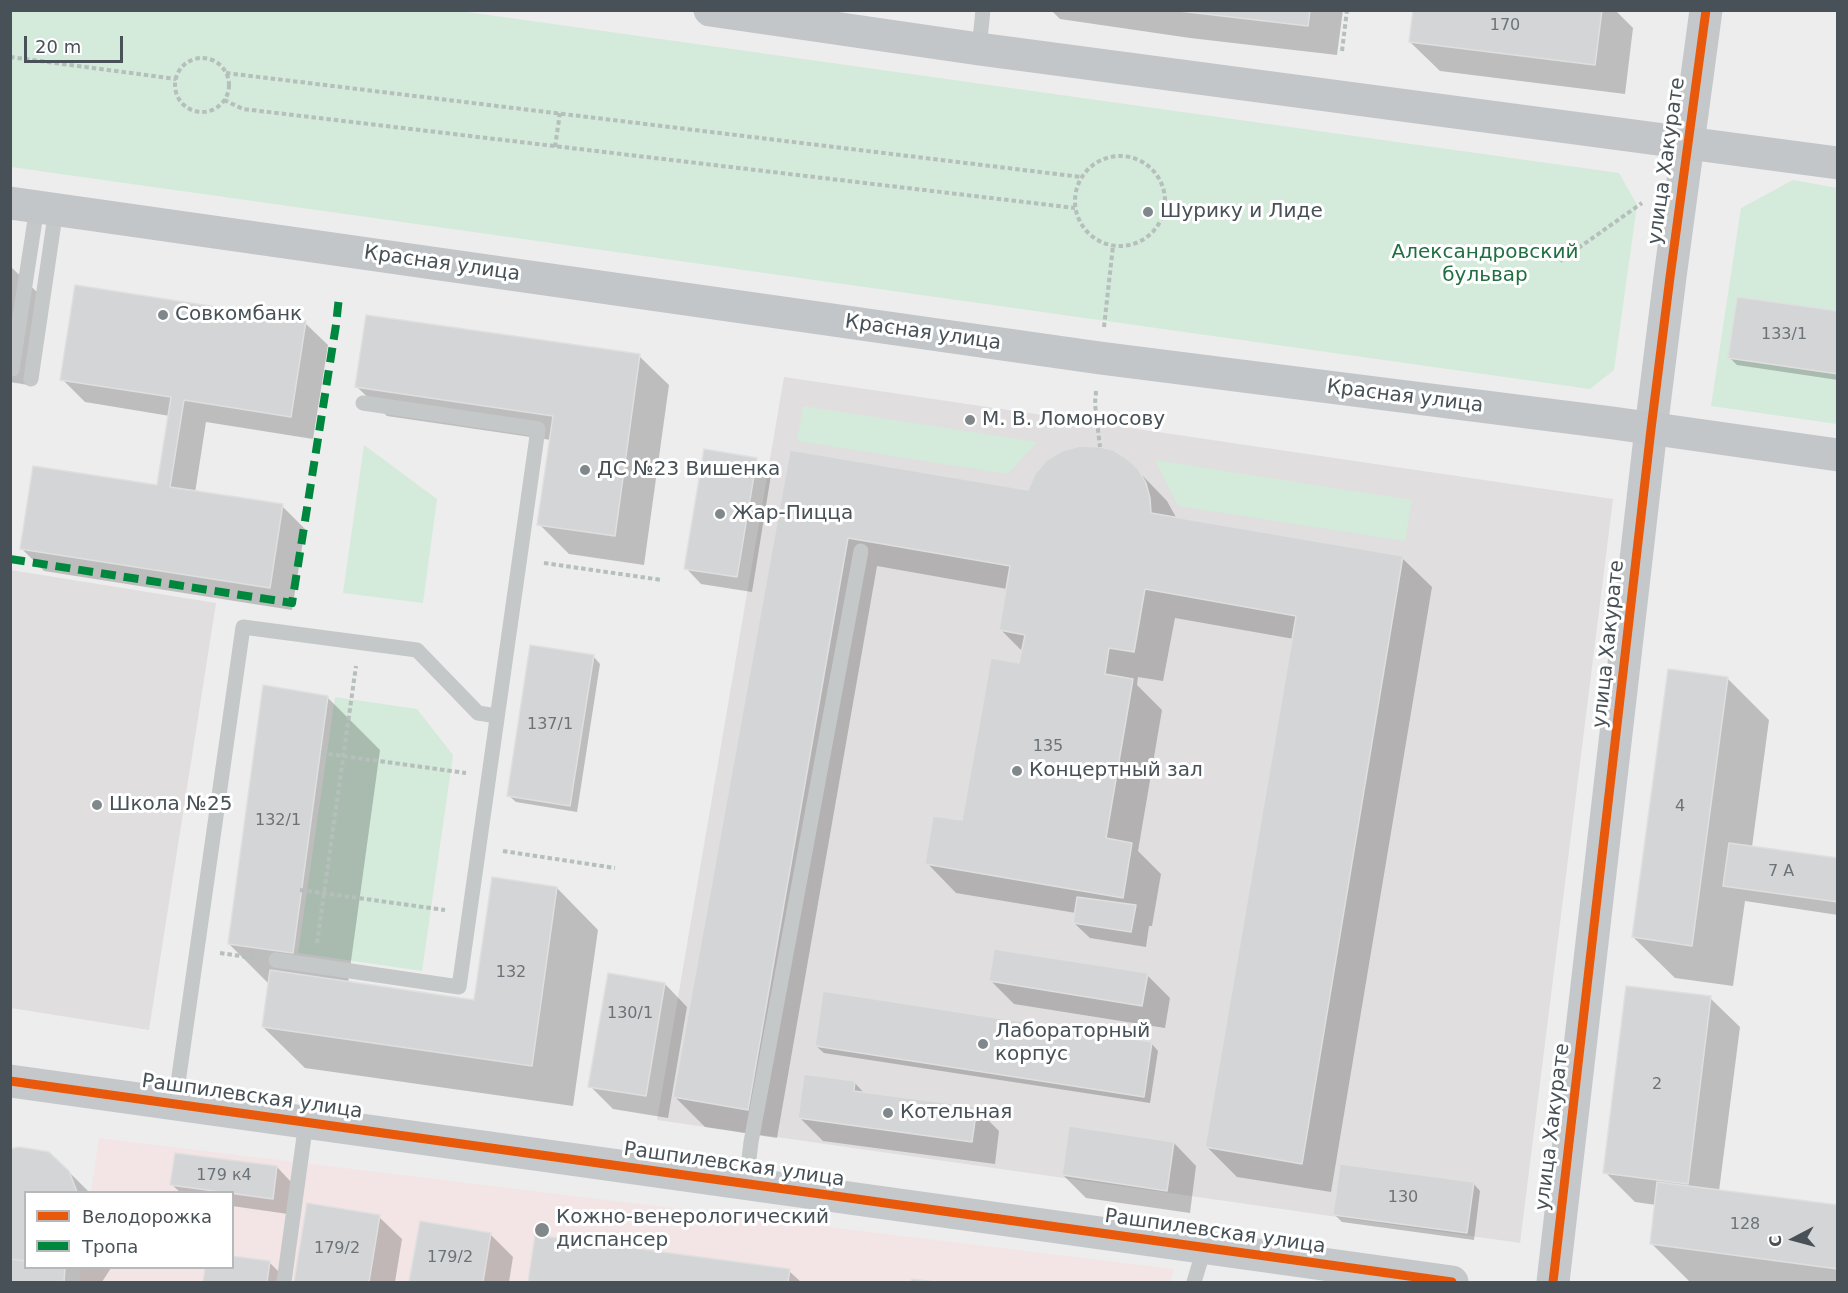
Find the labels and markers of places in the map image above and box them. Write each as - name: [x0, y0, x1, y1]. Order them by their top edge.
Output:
- place label: Шурику и Лиде: [1160, 200, 1323, 224]
- marker: Шурику и Лиде: [1141, 205, 1155, 219]
- place label: Совкомбанк: [175, 303, 302, 327]
- marker: Совкомбанк: [156, 308, 170, 322]
- place label: М. В. Ломоносову: [982, 408, 1165, 432]
- marker: М. В. Ломоносову: [963, 413, 977, 427]
- place label: ДС №23 Вишенка: [597, 458, 780, 482]
- marker: ДС №23 Вишенка: [578, 463, 592, 477]
- place label: Жар-Пицца: [732, 502, 853, 526]
- marker: Жар-Пицца: [713, 507, 727, 521]
- place label: Концертный зал: [1029, 759, 1203, 783]
- marker: Концертный зал: [1010, 764, 1024, 778]
- place label: Школа №25: [109, 793, 232, 817]
- marker: Школа №25: [90, 798, 104, 812]
- place label: Лабораторный корпус: [995, 1020, 1150, 1067]
- marker: Лабораторный корпус: [976, 1037, 990, 1051]
- place label: Котельная: [900, 1101, 1012, 1125]
- marker: Котельная: [881, 1106, 895, 1120]
- place label: Кожно-венерологический диспансер: [556, 1206, 829, 1253]
- marker: Кожно-венерологический диспансер: [533, 1221, 551, 1239]

